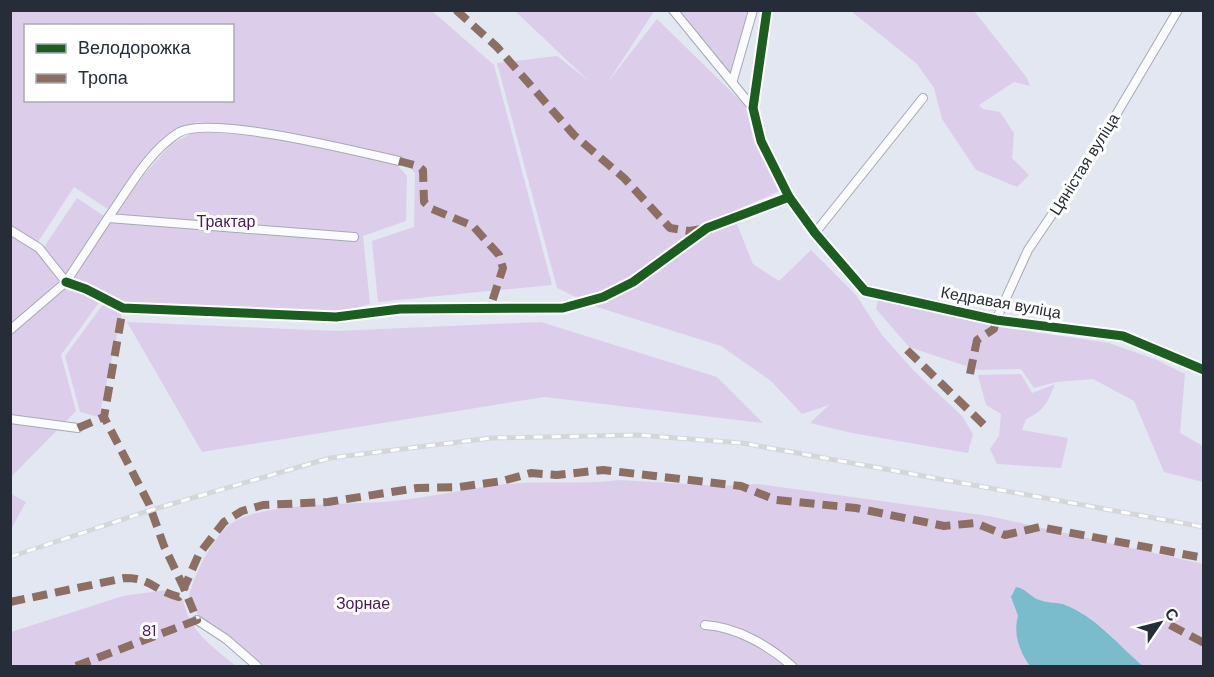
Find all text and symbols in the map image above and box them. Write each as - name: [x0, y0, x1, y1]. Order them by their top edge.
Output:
- legend: [24, 24, 234, 102]
- text: Велодорожка: [78, 36, 191, 60]
- text: Тропа: [78, 66, 129, 90]
- street label: Цяністая вуліца: [1045, 109, 1124, 219]
- park label: Трактар: [197, 211, 256, 232]
- street label: Кедравая вуліца: [939, 282, 1063, 323]
- park label: Зорнае: [336, 593, 390, 614]
- north arrow: [1130, 593, 1190, 653]
- text: С: [1160, 604, 1184, 626]
- park label: 81: [142, 620, 156, 641]

